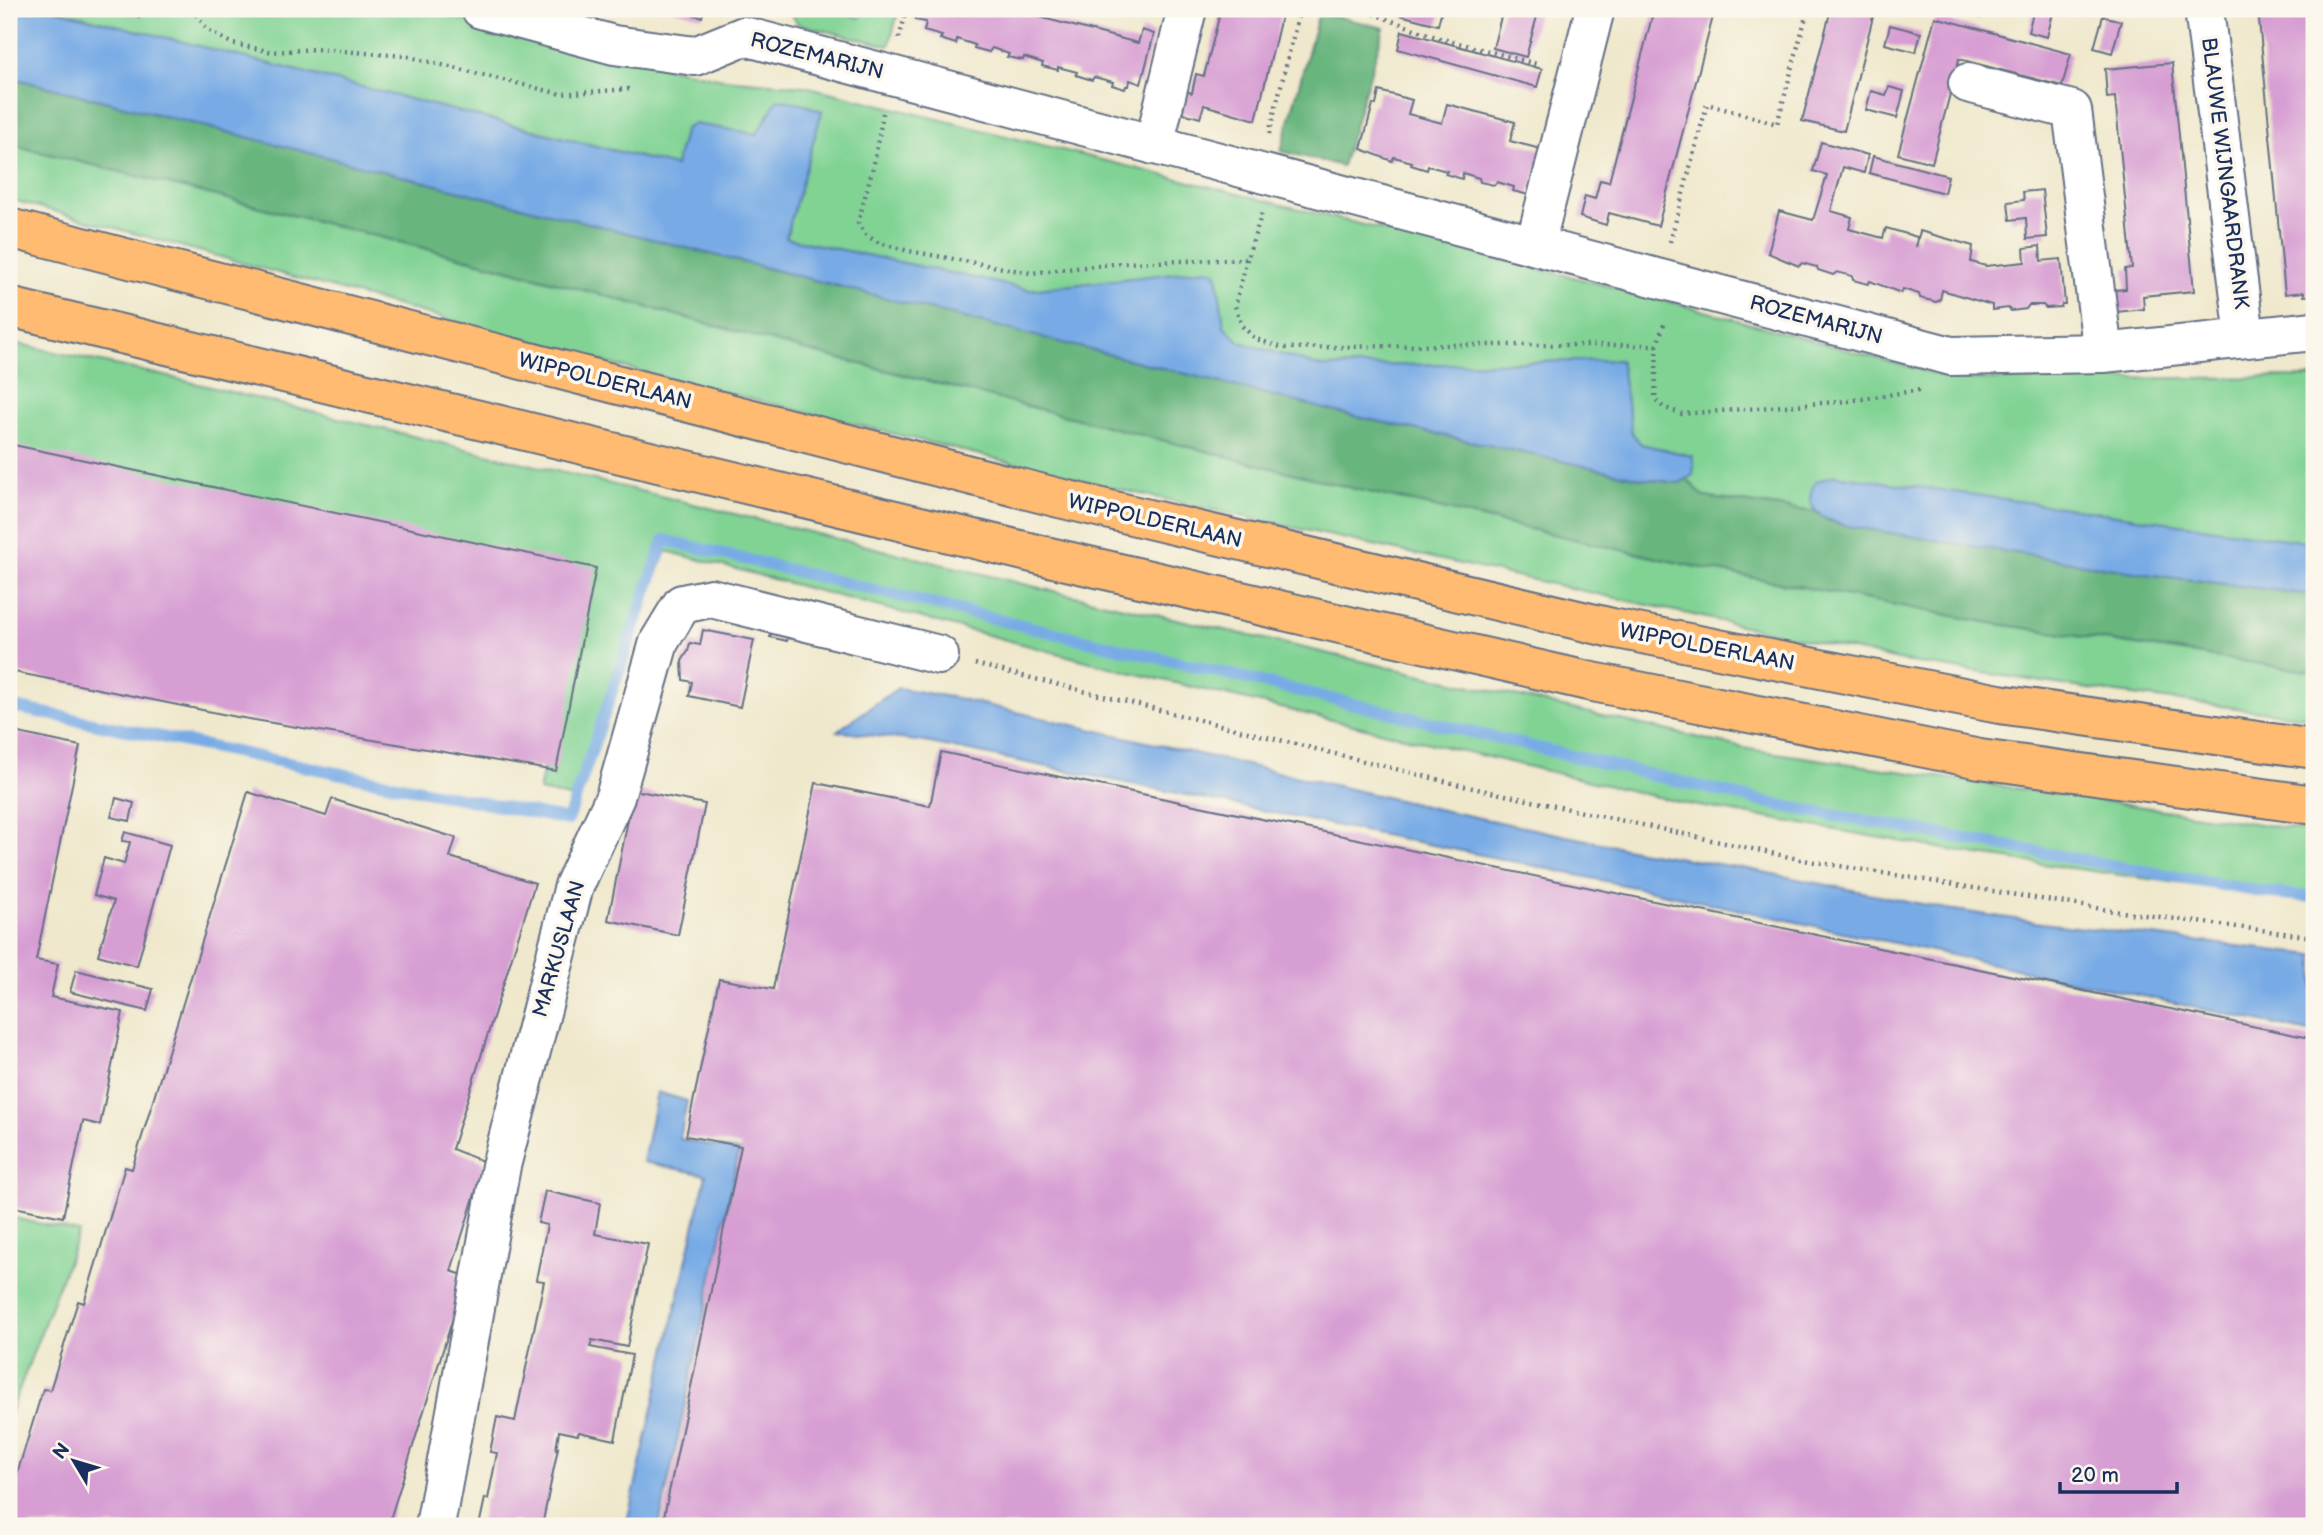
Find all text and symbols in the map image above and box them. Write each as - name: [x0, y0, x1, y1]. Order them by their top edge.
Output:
- street label: ROZEMARIJN: [748, 27, 886, 85]
- street label: BLAUWE WIJNGAARDRANK: [2196, 36, 2254, 311]
- street label: ROZEMARIJN: [1747, 290, 1885, 350]
- street label: WIPPOLDERLAAN: [516, 347, 694, 415]
- street label: WIPPOLDERLAAN: [1066, 489, 1244, 553]
- street label: WIPPOLDERLAAN: [1617, 618, 1797, 676]
- street label: MARKUSLAAN: [528, 878, 590, 1020]
- north arrow: [38, 1426, 108, 1496]
- text: N: [48, 1439, 75, 1464]
- scale bar: [2060, 1451, 2178, 1495]
- text: 20 m: [2071, 1463, 2119, 1488]

